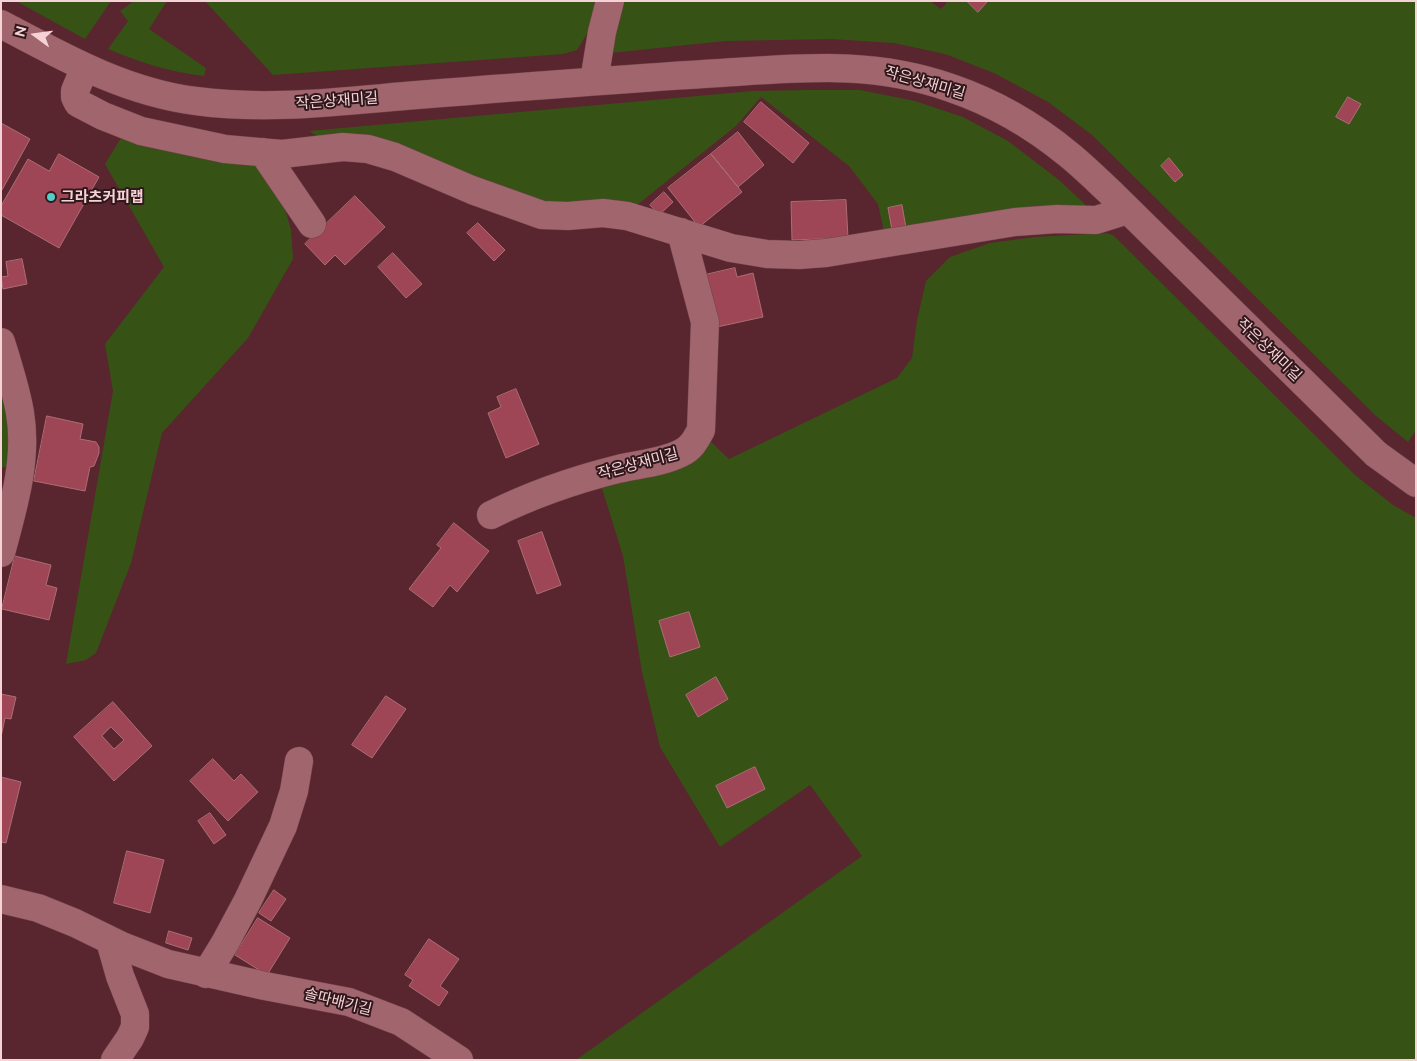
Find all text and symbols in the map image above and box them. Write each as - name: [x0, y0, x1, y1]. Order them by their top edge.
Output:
- north arrow: [10, 10, 60, 60]
- text: N: [11, 24, 30, 38]
- street label: 작은상재미길: [883, 63, 967, 103]
- street label: 작은상재미길: [295, 89, 379, 113]
- place label: 그라츠커피랩: [61, 188, 144, 206]
- marker: 그라츠커피랩: [45, 191, 57, 203]
- street label: 작은상재미길: [1233, 315, 1305, 385]
- street label: 작은상재미길: [596, 445, 680, 483]
- street label: 솔따배기길: [302, 985, 374, 1019]

